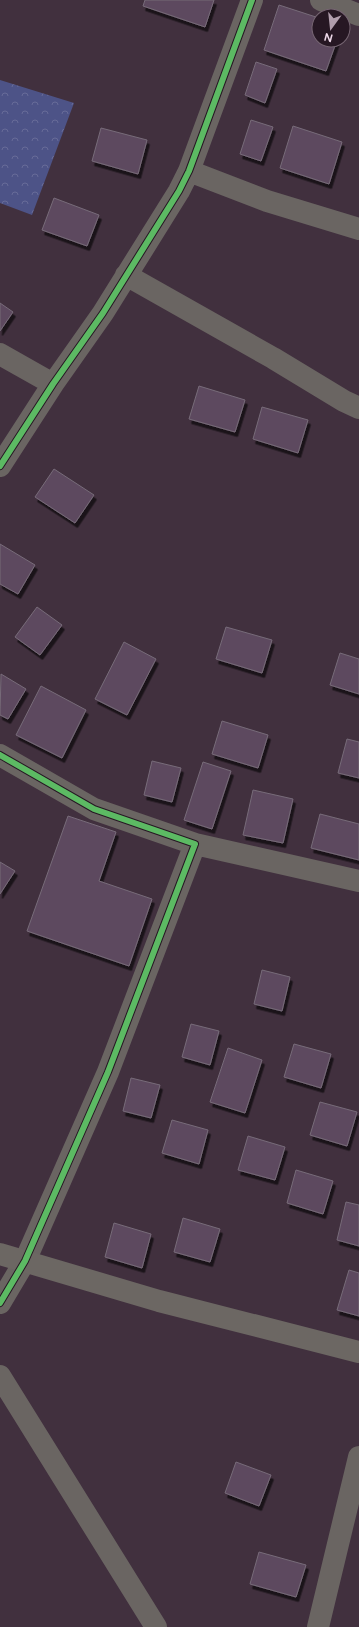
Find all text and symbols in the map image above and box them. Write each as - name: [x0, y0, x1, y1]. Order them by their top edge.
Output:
- north arrow: [311, 8, 351, 48]
- text: N: [323, 30, 334, 45]

